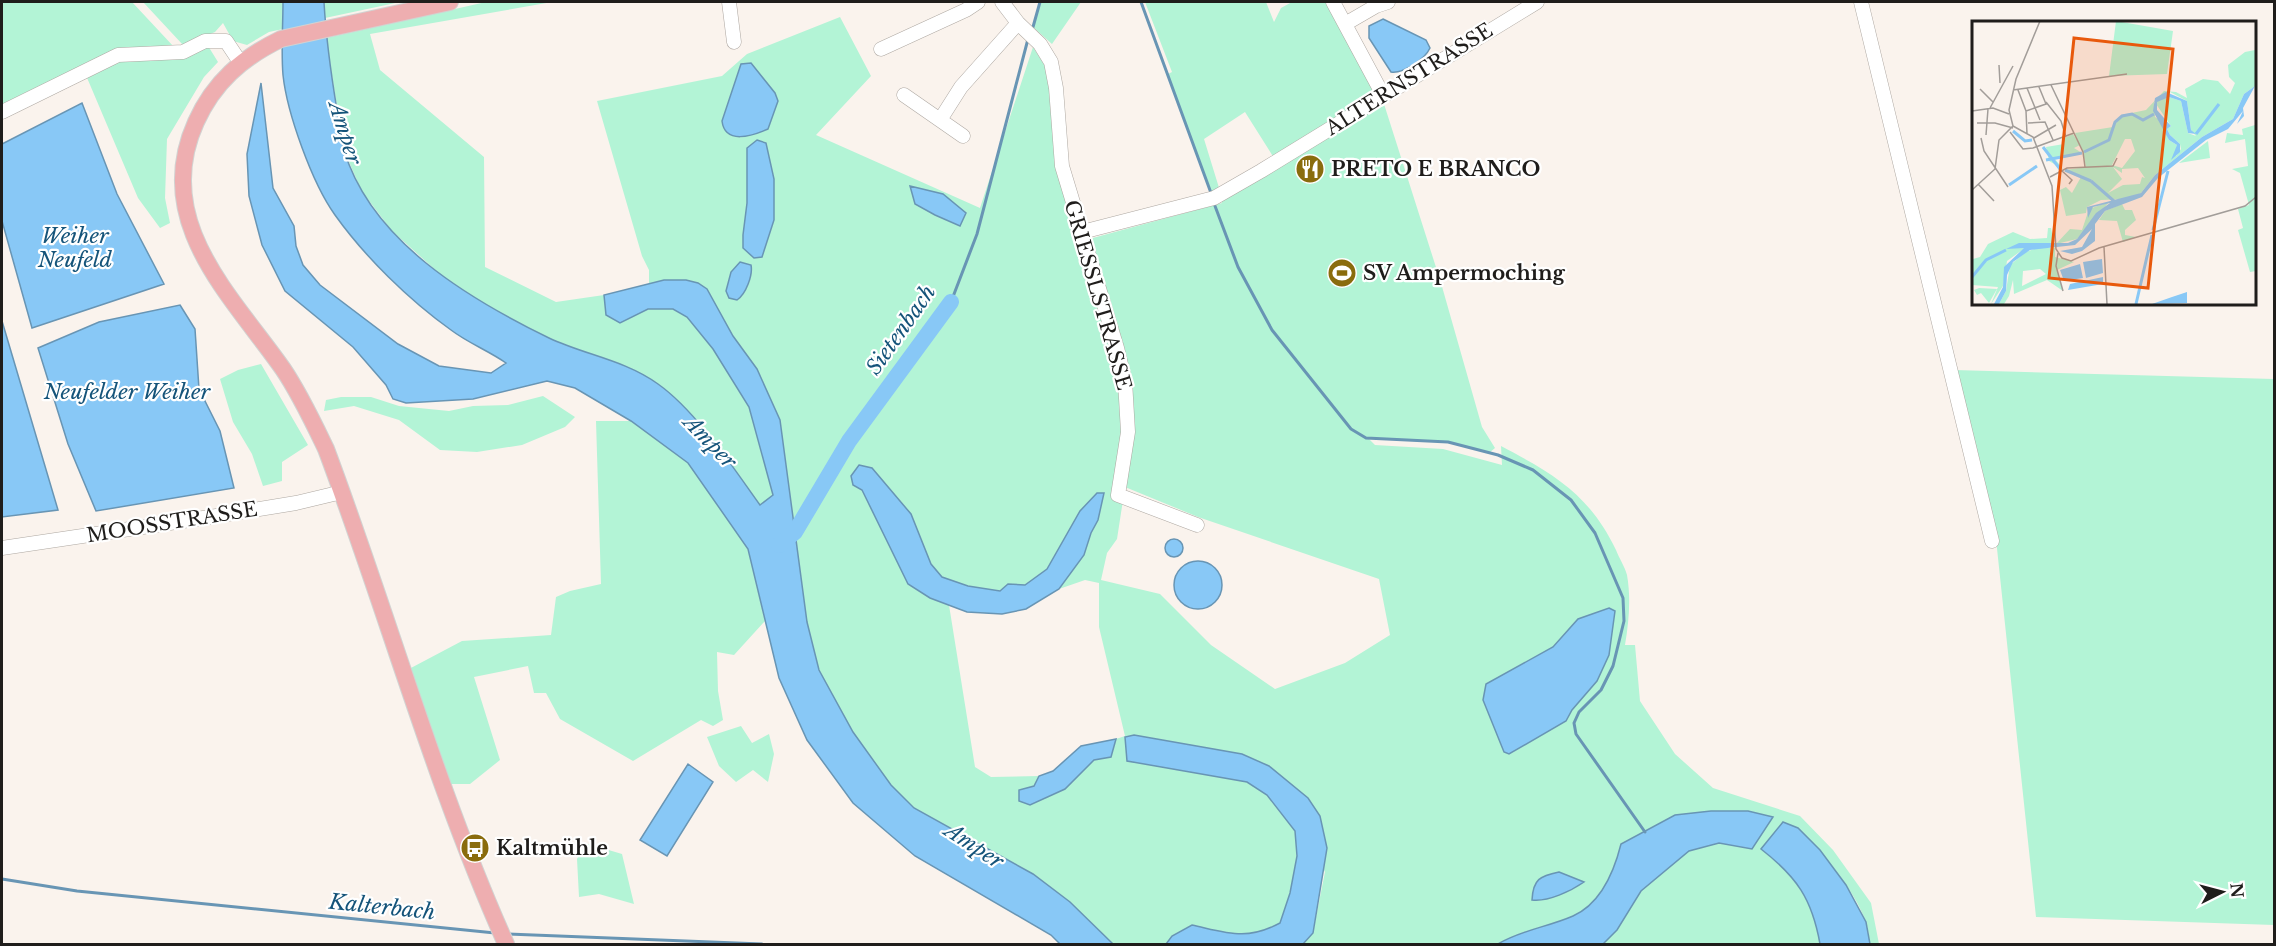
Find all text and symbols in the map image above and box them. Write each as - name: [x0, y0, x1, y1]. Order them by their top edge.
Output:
- street label: ALTERNSTRASSE: [1320, 18, 1497, 141]
- inset map: [1972, 21, 2255, 304]
- water label: Amper: [322, 95, 367, 169]
- restaurant icon: PRETO E BRANCO: [1294, 153, 1326, 185]
- place label: PRETO E BRANCO: [1331, 157, 1540, 181]
- street label: GRIESSLSTRASSE: [1059, 197, 1137, 393]
- water label: Weiher Neufeld: [37, 223, 113, 273]
- sports icon: SV Ampermoching: [1326, 257, 1358, 289]
- place label: SV Ampermoching: [1363, 261, 1565, 285]
- water label: Sietenbach: [861, 280, 941, 380]
- water label: Neufelder Weiher: [43, 379, 212, 405]
- water label: Amper: [676, 408, 743, 475]
- street label: MOOSSTRASSE: [85, 497, 259, 547]
- water label: Amper: [937, 816, 1009, 875]
- bus stop icon: Kaltmühle: [459, 832, 491, 864]
- place label: Kaltmühle: [496, 836, 608, 860]
- north arrow: [2192, 862, 2252, 922]
- text: N: [2226, 882, 2248, 899]
- water label: Kalterbach: [327, 888, 436, 926]

